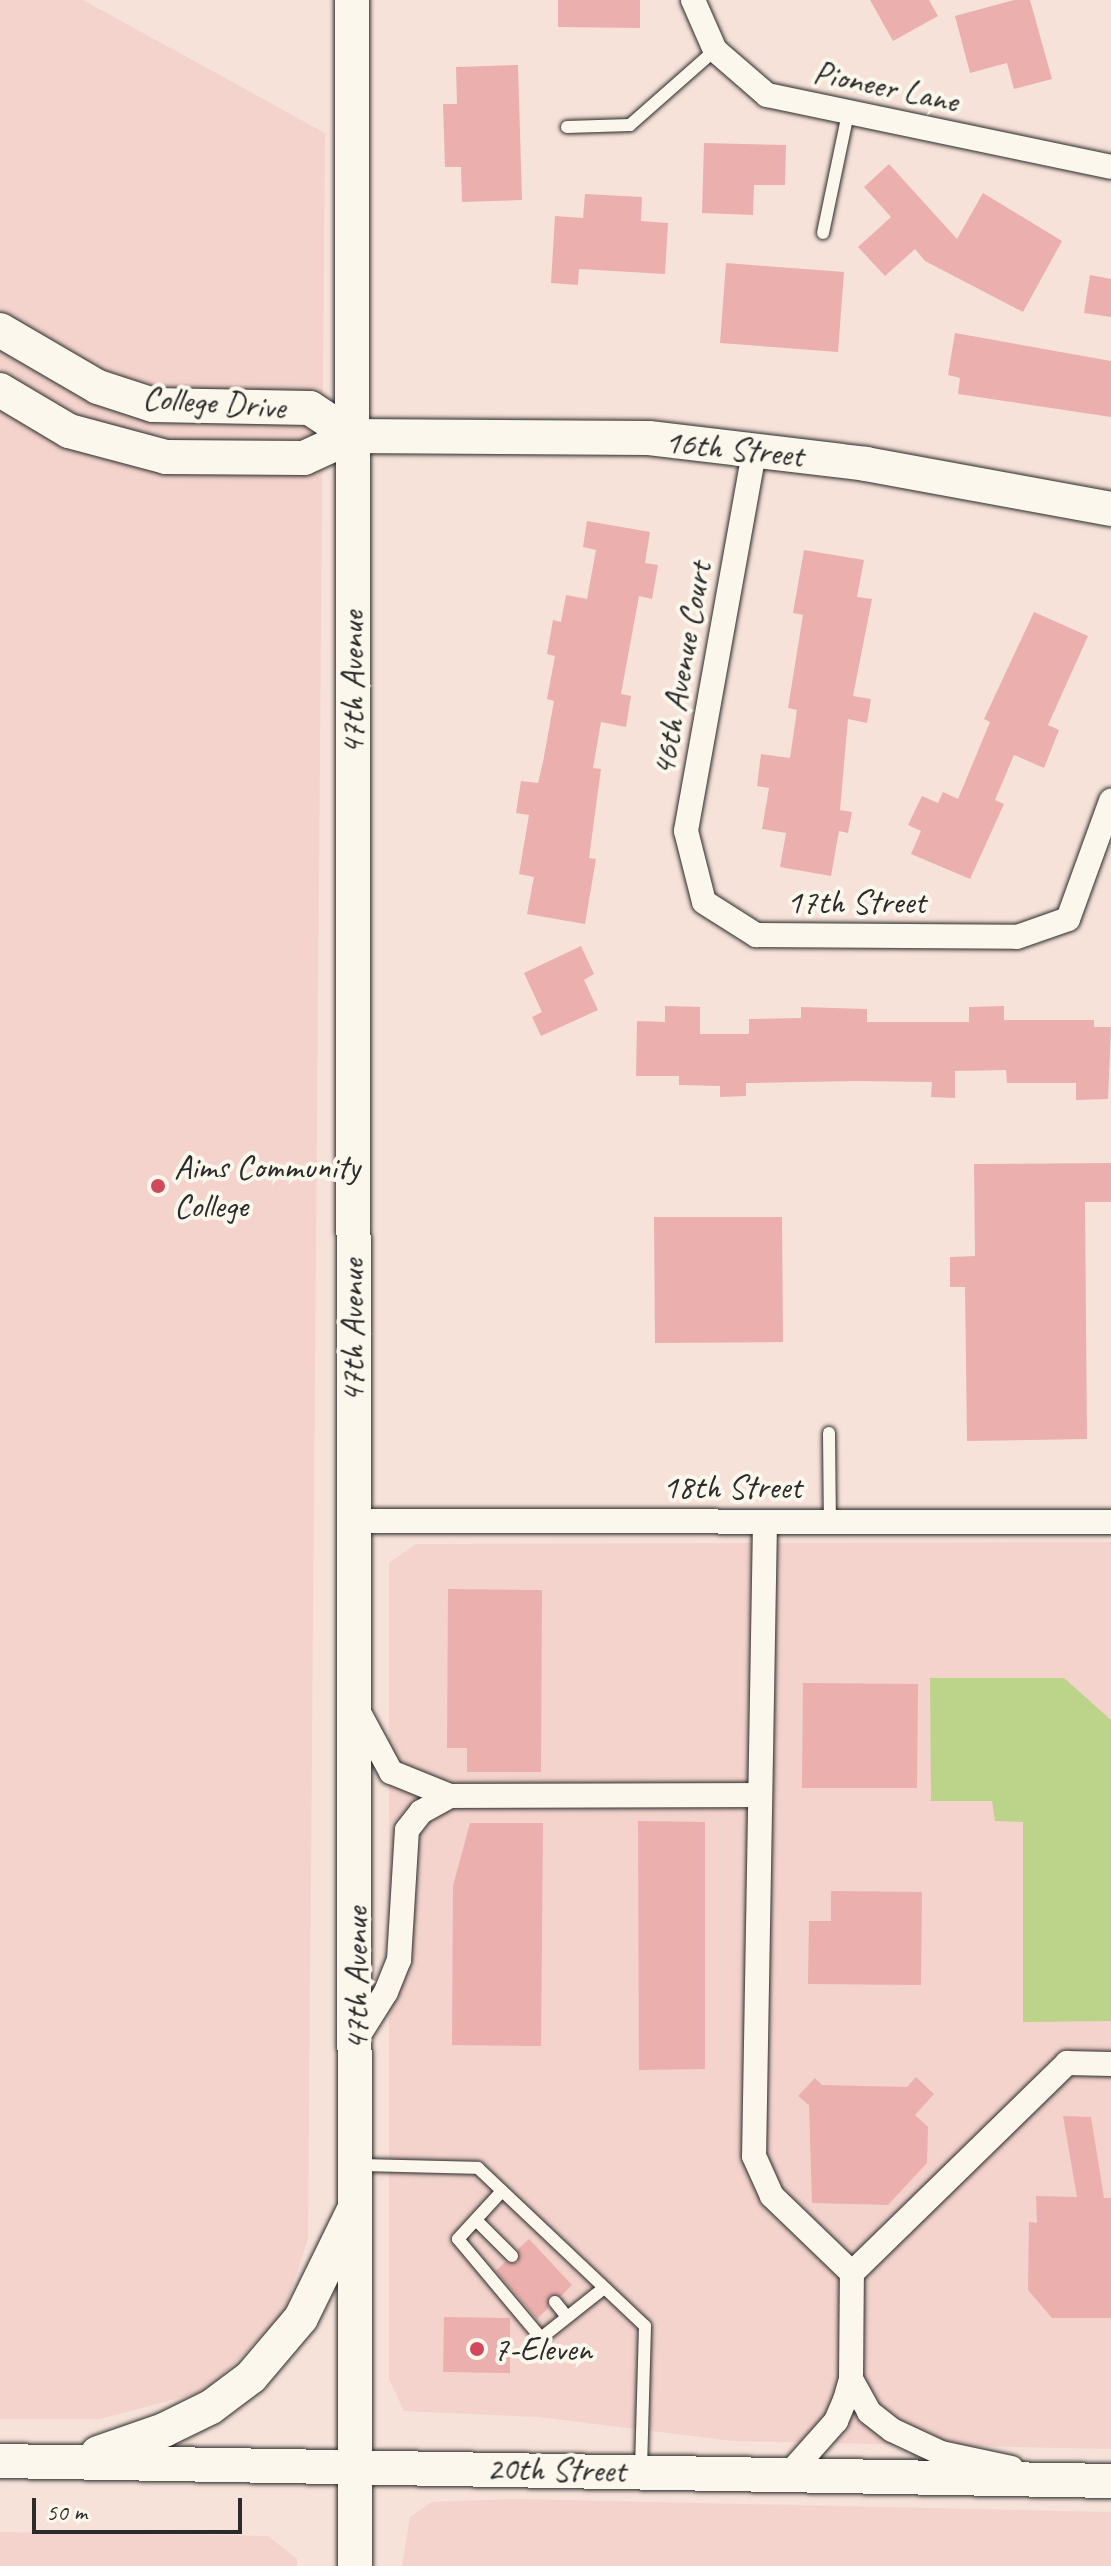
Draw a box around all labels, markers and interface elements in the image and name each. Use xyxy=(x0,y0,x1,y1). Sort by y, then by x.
street label: Pioneer Lane xyxy=(809,51,963,121)
street label: College Drive xyxy=(141,377,287,427)
street label: 16th Street xyxy=(662,420,806,476)
street label: 46th Avenue Court xyxy=(642,559,720,779)
street label: 47th Avenue xyxy=(332,611,372,755)
street label: 17th Street xyxy=(786,882,926,922)
place label: Aims Community College xyxy=(174,1146,361,1226)
marker: Aims Community College xyxy=(149,1177,167,1195)
street label: 47th Avenue xyxy=(332,1259,372,1403)
street label: 18th Street xyxy=(662,1467,802,1507)
street label: 47th Avenue xyxy=(336,1907,376,2051)
place label: 7-Eleven xyxy=(493,2329,592,2369)
marker: 7-Eleven xyxy=(468,2340,486,2358)
street label: 20th Street xyxy=(486,2447,626,2491)
scale bar xyxy=(36,2482,246,2532)
text: 50 m xyxy=(46,2497,87,2527)

